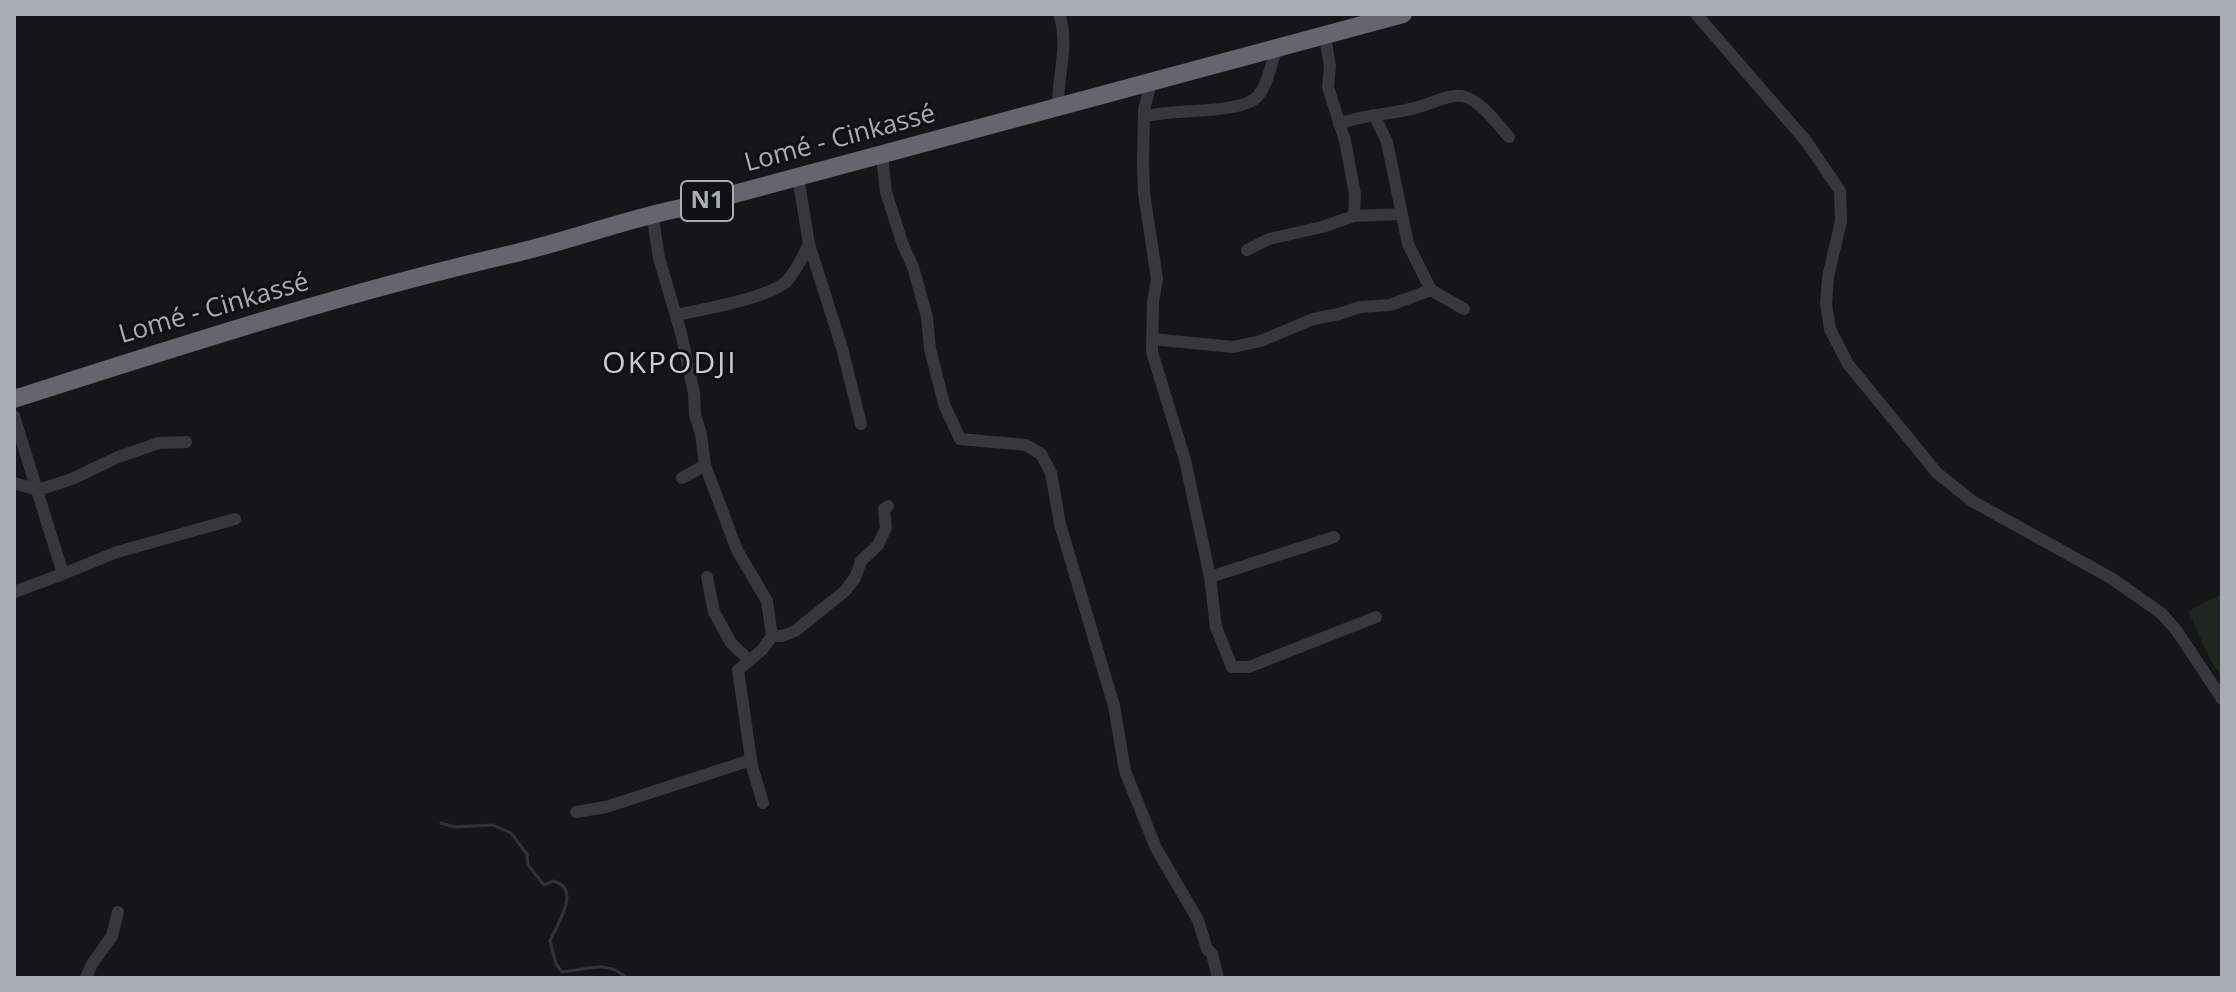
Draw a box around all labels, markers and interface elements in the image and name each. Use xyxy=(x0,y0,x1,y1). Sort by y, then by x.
street label: Lomé - Cinkassé xyxy=(741,99,939,179)
road number: N1 xyxy=(681,181,733,221)
street label: Lomé - Cinkassé xyxy=(115,267,313,351)
district label: OKPODJI xyxy=(602,346,738,382)

